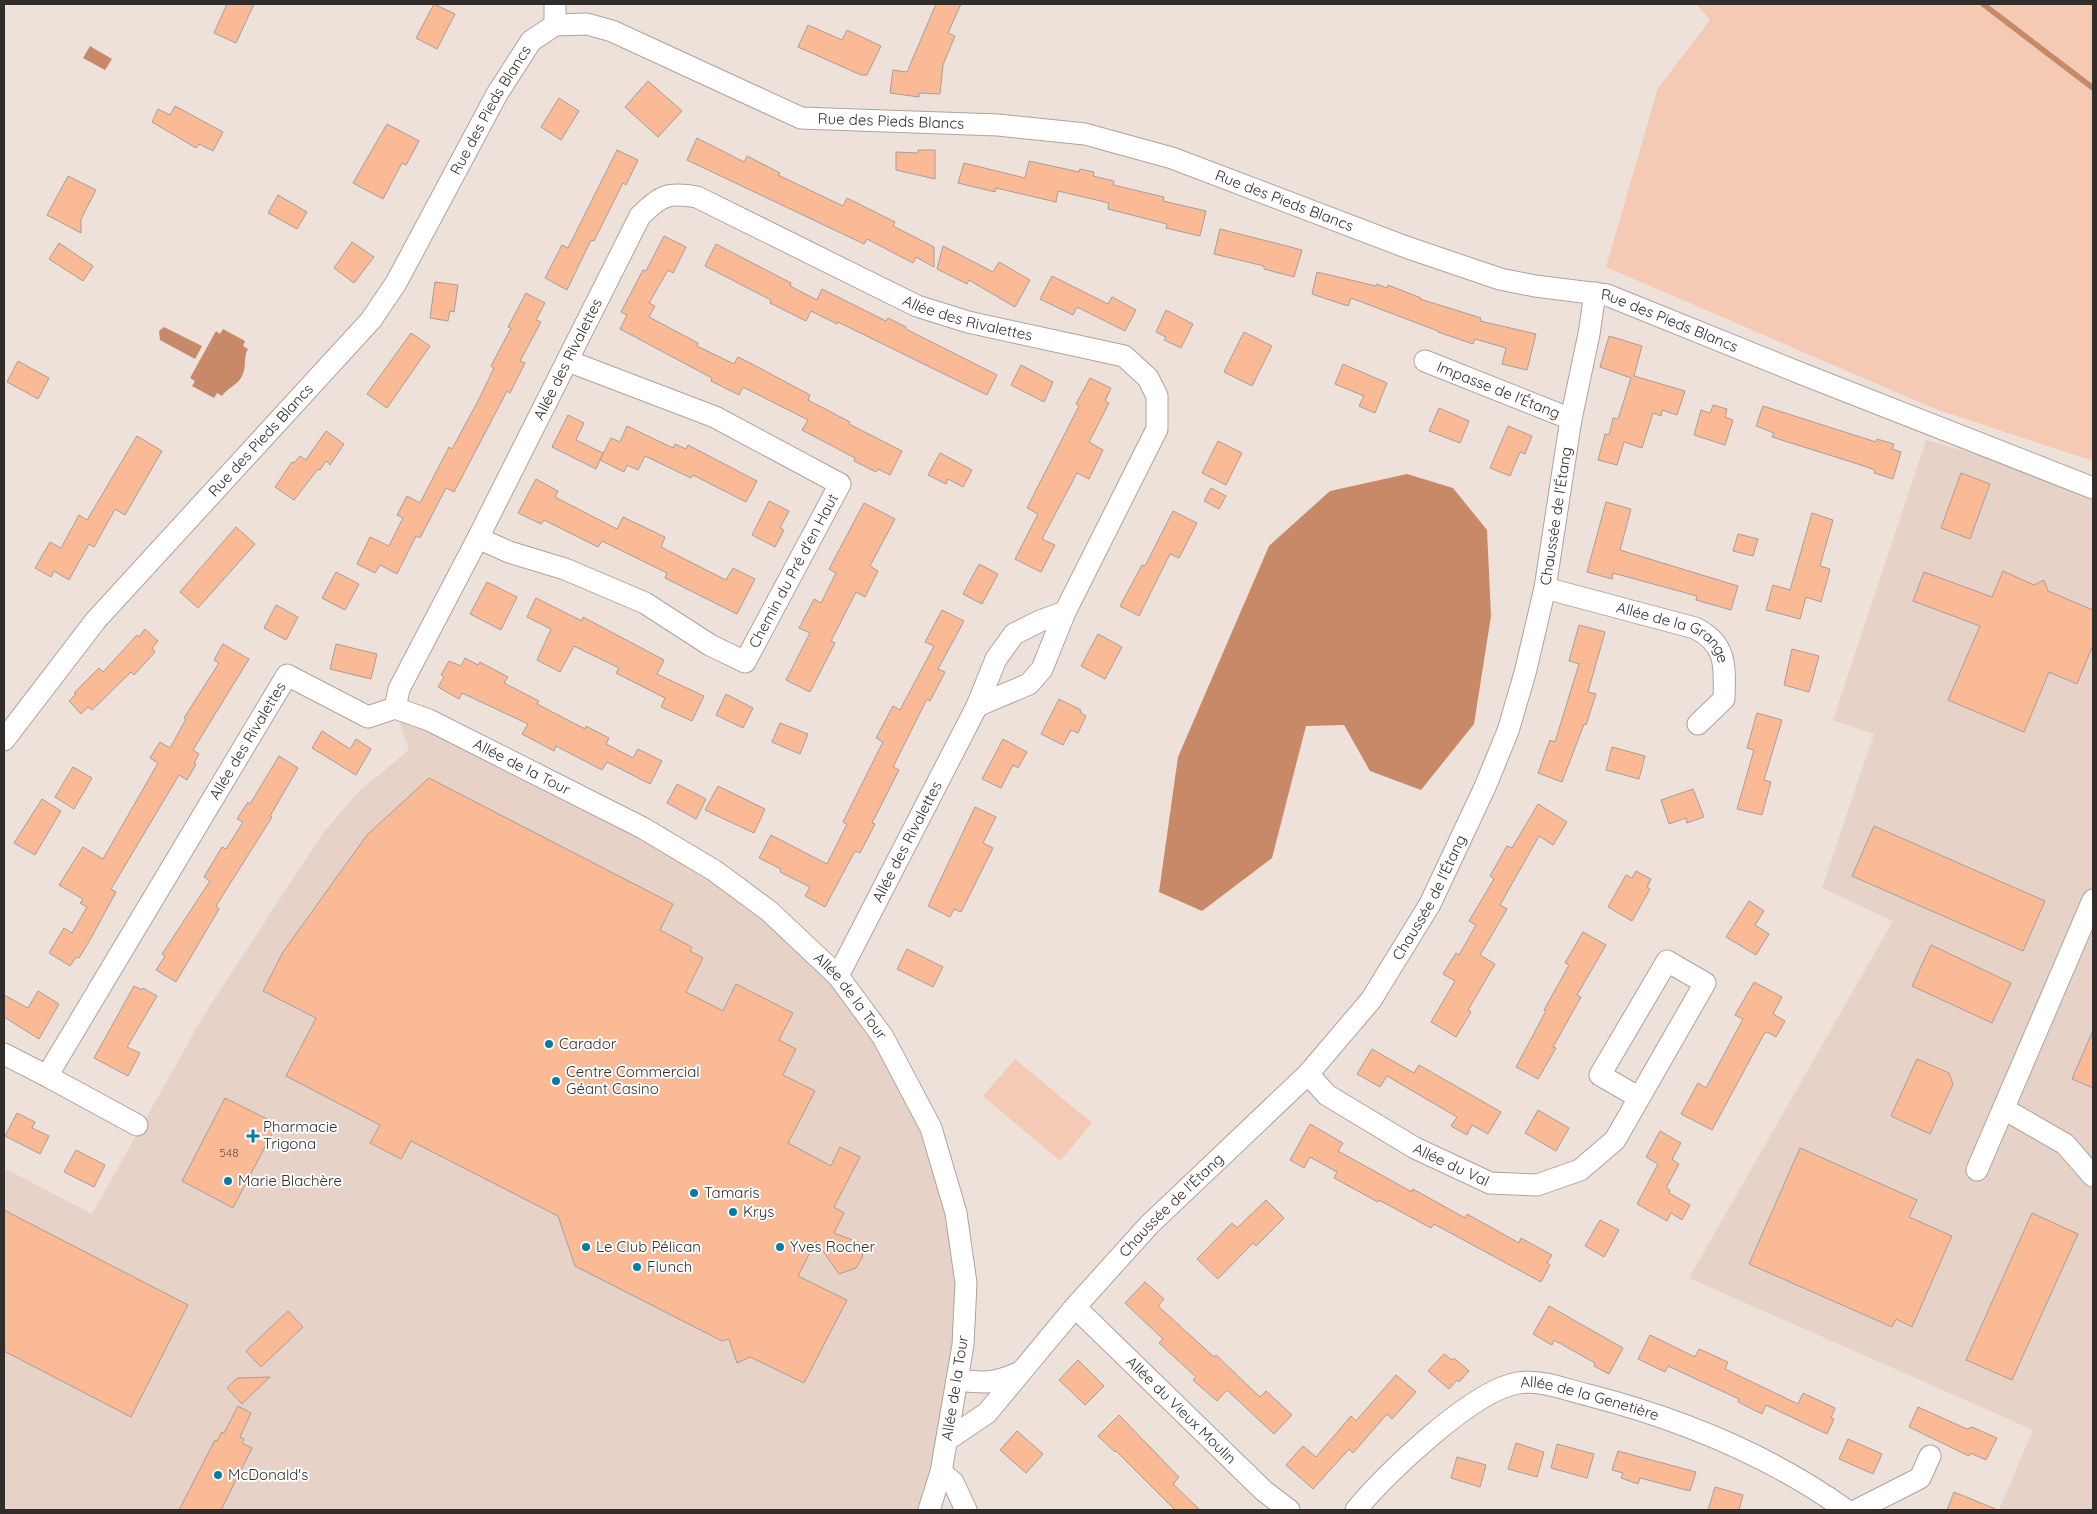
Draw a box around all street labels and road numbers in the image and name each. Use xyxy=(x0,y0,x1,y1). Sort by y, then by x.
street label: Rue des Pieds Blancs xyxy=(446,41,535,178)
street label: Rue des Pieds Blancs xyxy=(817,109,965,133)
street label: Rue des Pieds Blancs xyxy=(1213,165,1356,235)
street label: Rue des Pieds Blancs xyxy=(1600,284,1741,356)
street label: Allée des Rivalettes xyxy=(900,290,1034,345)
street label: Allée des Rivalettes xyxy=(529,295,606,423)
street label: Impasse de l'Étang xyxy=(1434,357,1563,423)
street label: Rue des Pieds Blancs xyxy=(204,380,317,500)
street label: Chaussée de l'Étang xyxy=(1536,445,1576,587)
street label: Chemin du Pré d'en Haut xyxy=(744,490,842,651)
street label: Allée de la Grange xyxy=(1615,597,1733,665)
street label: Allée des Rivalettes xyxy=(205,678,290,803)
street label: Allée de la Tour xyxy=(470,734,574,799)
street label: Allée des Rivalettes xyxy=(868,778,946,905)
street label: Chaussée de l'Étang xyxy=(1388,832,1470,964)
street label: Allée de la Tour xyxy=(810,948,892,1043)
street label: Allée du Val xyxy=(1410,1139,1493,1190)
street label: Chaussée de l'Étang xyxy=(1115,1149,1227,1261)
street label: Allée de la Tour xyxy=(937,1334,972,1442)
street label: Allée du Vieux Moulin xyxy=(1122,1352,1241,1468)
street label: Allée de la Genetière xyxy=(1520,1372,1662,1424)

